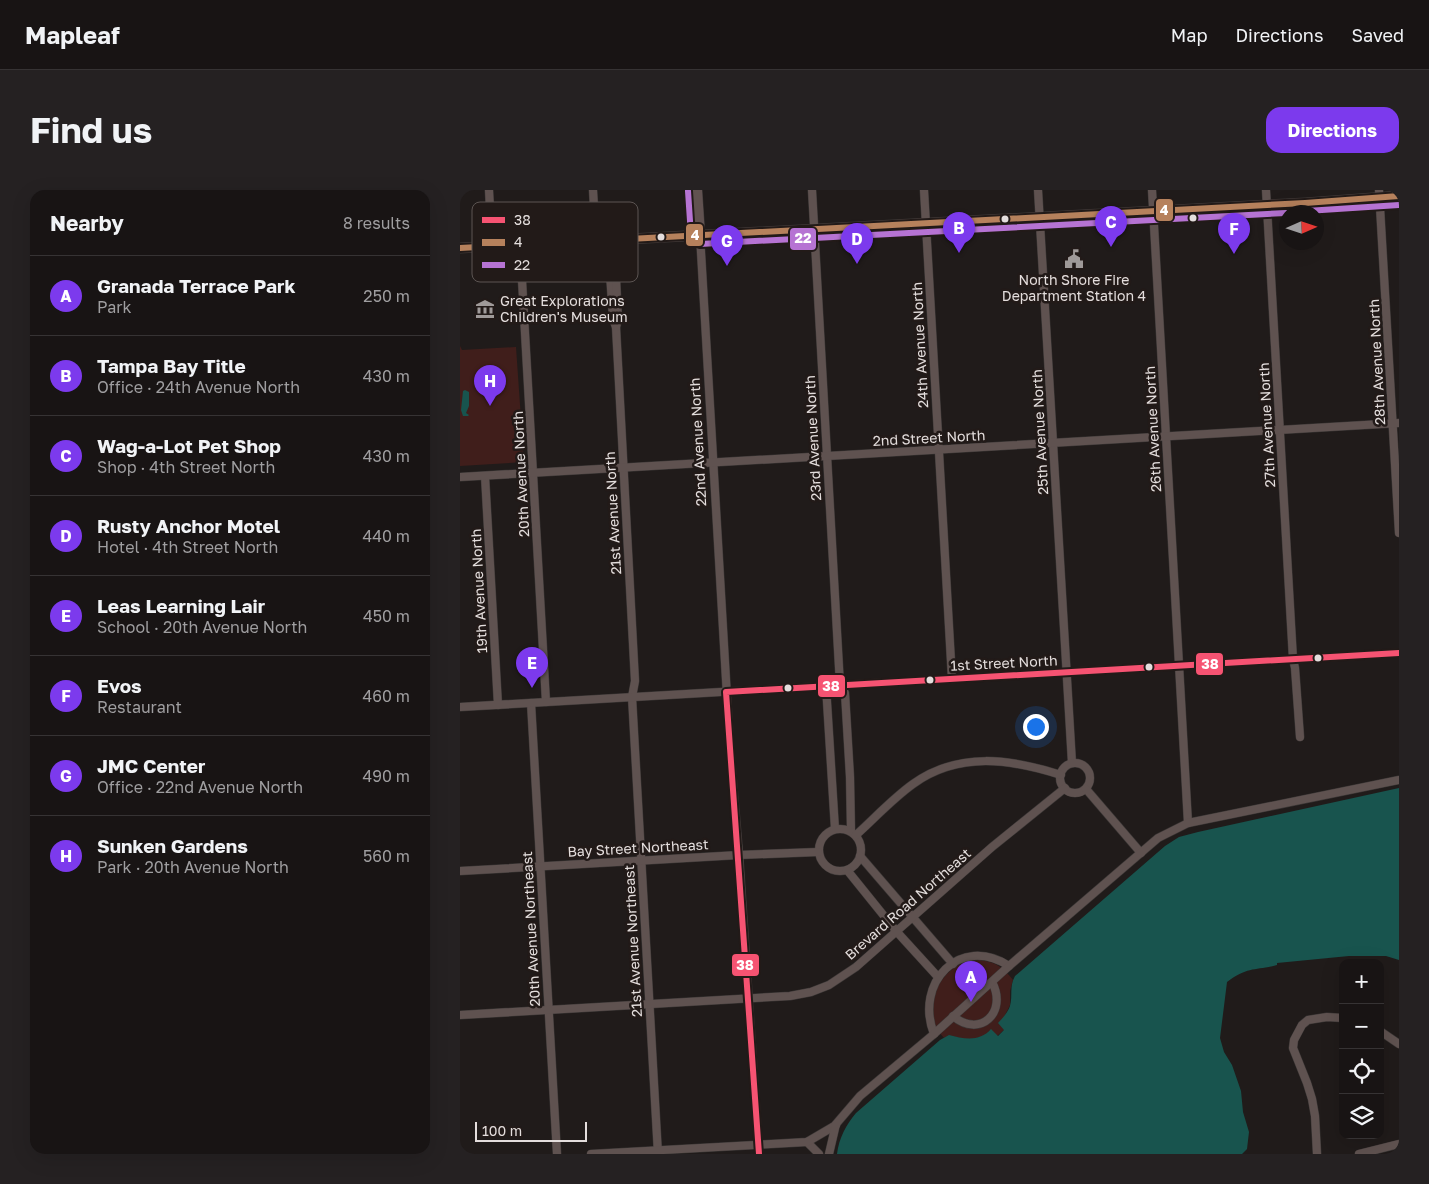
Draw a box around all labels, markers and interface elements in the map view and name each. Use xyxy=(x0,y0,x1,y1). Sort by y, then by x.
text: Mapleaf xyxy=(25,20,120,49)
text: Map xyxy=(1171,24,1207,46)
text: Directions xyxy=(1235,24,1323,46)
text: Saved xyxy=(1351,24,1404,46)
button: Directions xyxy=(1266,107,1399,153)
text: Find us xyxy=(30,109,152,151)
line badge: 4 xyxy=(1155,198,1174,222)
text: 4 xyxy=(1160,201,1169,218)
legend xyxy=(472,202,638,282)
north arrow xyxy=(1279,205,1324,250)
pin: C xyxy=(1095,206,1127,247)
text: Nearby xyxy=(50,210,124,236)
text: 38 xyxy=(514,211,531,228)
pin: B xyxy=(943,212,975,253)
text: 8 results xyxy=(343,213,410,233)
unlabelled marker xyxy=(1188,213,1198,223)
pin: F xyxy=(1218,213,1250,254)
unlabelled marker xyxy=(1000,214,1010,224)
line badge: 4 xyxy=(685,223,704,247)
pin: D xyxy=(841,223,873,264)
pin: G xyxy=(711,225,743,266)
text: 4 xyxy=(691,226,700,243)
line badge: 22 xyxy=(789,227,817,251)
text: 22 xyxy=(794,229,812,246)
unlabelled marker xyxy=(656,232,666,242)
text: 4 xyxy=(514,233,523,250)
public building icon: North Shore Fire Department Station 4 xyxy=(1063,248,1085,270)
text: 22 xyxy=(514,256,530,273)
place label: North Shore Fire Department Station 4 xyxy=(1002,271,1146,304)
text: Granada Terrace Park xyxy=(97,274,295,297)
street label: 24th Avenue North xyxy=(908,282,931,409)
text: A xyxy=(60,286,72,306)
text: 250 m xyxy=(363,286,410,306)
place label: Great Explorations Children's Museum xyxy=(500,292,628,325)
text: Park xyxy=(97,297,132,317)
museum icon: Great Explorations Children's Museum xyxy=(474,298,496,320)
street label: 28th Avenue North xyxy=(1365,299,1388,426)
text: Tampa Bay Title xyxy=(97,354,246,377)
street label: 27th Avenue North xyxy=(1255,362,1278,488)
pin: H xyxy=(474,365,506,406)
text: B xyxy=(60,366,72,386)
text: 430 m xyxy=(363,366,410,386)
street label: 26th Avenue North xyxy=(1141,366,1164,492)
street label: 25th Avenue North xyxy=(1028,369,1051,495)
street label: 23rd Avenue North xyxy=(801,375,824,501)
text: Office · 24th Avenue North xyxy=(97,377,300,397)
street label: 22nd Avenue North xyxy=(686,377,709,507)
street label: 20th Avenue North xyxy=(509,410,532,538)
street label: 2nd Street North xyxy=(872,426,986,449)
text: Wag-a-Lot Pet Shop xyxy=(97,434,281,457)
text: C xyxy=(60,446,72,466)
text: 430 m xyxy=(363,446,410,466)
street label: 21st Avenue North xyxy=(601,451,624,575)
text: Shop · 4th Street North xyxy=(97,457,275,477)
text: Rusty Anchor Motel xyxy=(97,514,280,537)
text: D xyxy=(60,526,72,546)
text: 440 m xyxy=(362,526,410,546)
street label: 19th Avenue North xyxy=(467,528,490,654)
text: Hotel · 4th Street North xyxy=(97,537,278,557)
text: Leas Learning Lair xyxy=(97,594,265,617)
text: E xyxy=(61,606,71,626)
text: 450 m xyxy=(363,606,410,626)
text: School · 20th Avenue North xyxy=(97,617,307,637)
pin: E xyxy=(516,647,548,688)
street label: 1st Street North xyxy=(950,651,1058,674)
line badge: 38 xyxy=(1195,652,1224,676)
unlabelled marker xyxy=(1313,653,1323,663)
text: 38 xyxy=(1201,655,1219,672)
unlabelled marker xyxy=(1144,662,1154,672)
text: Evos xyxy=(97,674,142,697)
line badge: 38 xyxy=(817,674,846,698)
unlabelled marker xyxy=(925,675,935,685)
text: 38 xyxy=(822,677,840,694)
unlabelled marker xyxy=(783,683,793,693)
text: F xyxy=(61,686,71,706)
text: 460 m xyxy=(362,686,410,706)
text: Restaurant xyxy=(97,697,182,717)
your location xyxy=(1023,714,1049,740)
text: JMC Center xyxy=(97,754,205,777)
text: G xyxy=(60,766,72,786)
text: 490 m xyxy=(362,766,410,786)
text: Office · 22nd Avenue North xyxy=(97,777,303,797)
text: Sunken Gardens xyxy=(97,834,248,857)
street label: Bay Street Northeast xyxy=(567,835,709,860)
street label: Brevard Road Northeast xyxy=(841,844,974,963)
text: H xyxy=(60,846,72,866)
text: 560 m xyxy=(363,846,410,866)
street label: 20th Avenue Northeast xyxy=(518,851,543,1007)
text: Park · 20th Avenue North xyxy=(97,857,289,877)
street label: 21st Avenue Northeast xyxy=(620,864,645,1018)
line badge: 38 xyxy=(731,953,760,977)
text: 38 xyxy=(736,956,754,973)
map controls xyxy=(1339,959,1384,1139)
button: + xyxy=(1339,959,1384,1004)
pin: A xyxy=(955,961,987,1002)
button: − xyxy=(1339,1004,1384,1049)
button: locate xyxy=(1339,1049,1384,1094)
button: layers xyxy=(1339,1094,1384,1139)
scale bar xyxy=(475,1119,588,1142)
text: 100 m xyxy=(482,1122,522,1139)

